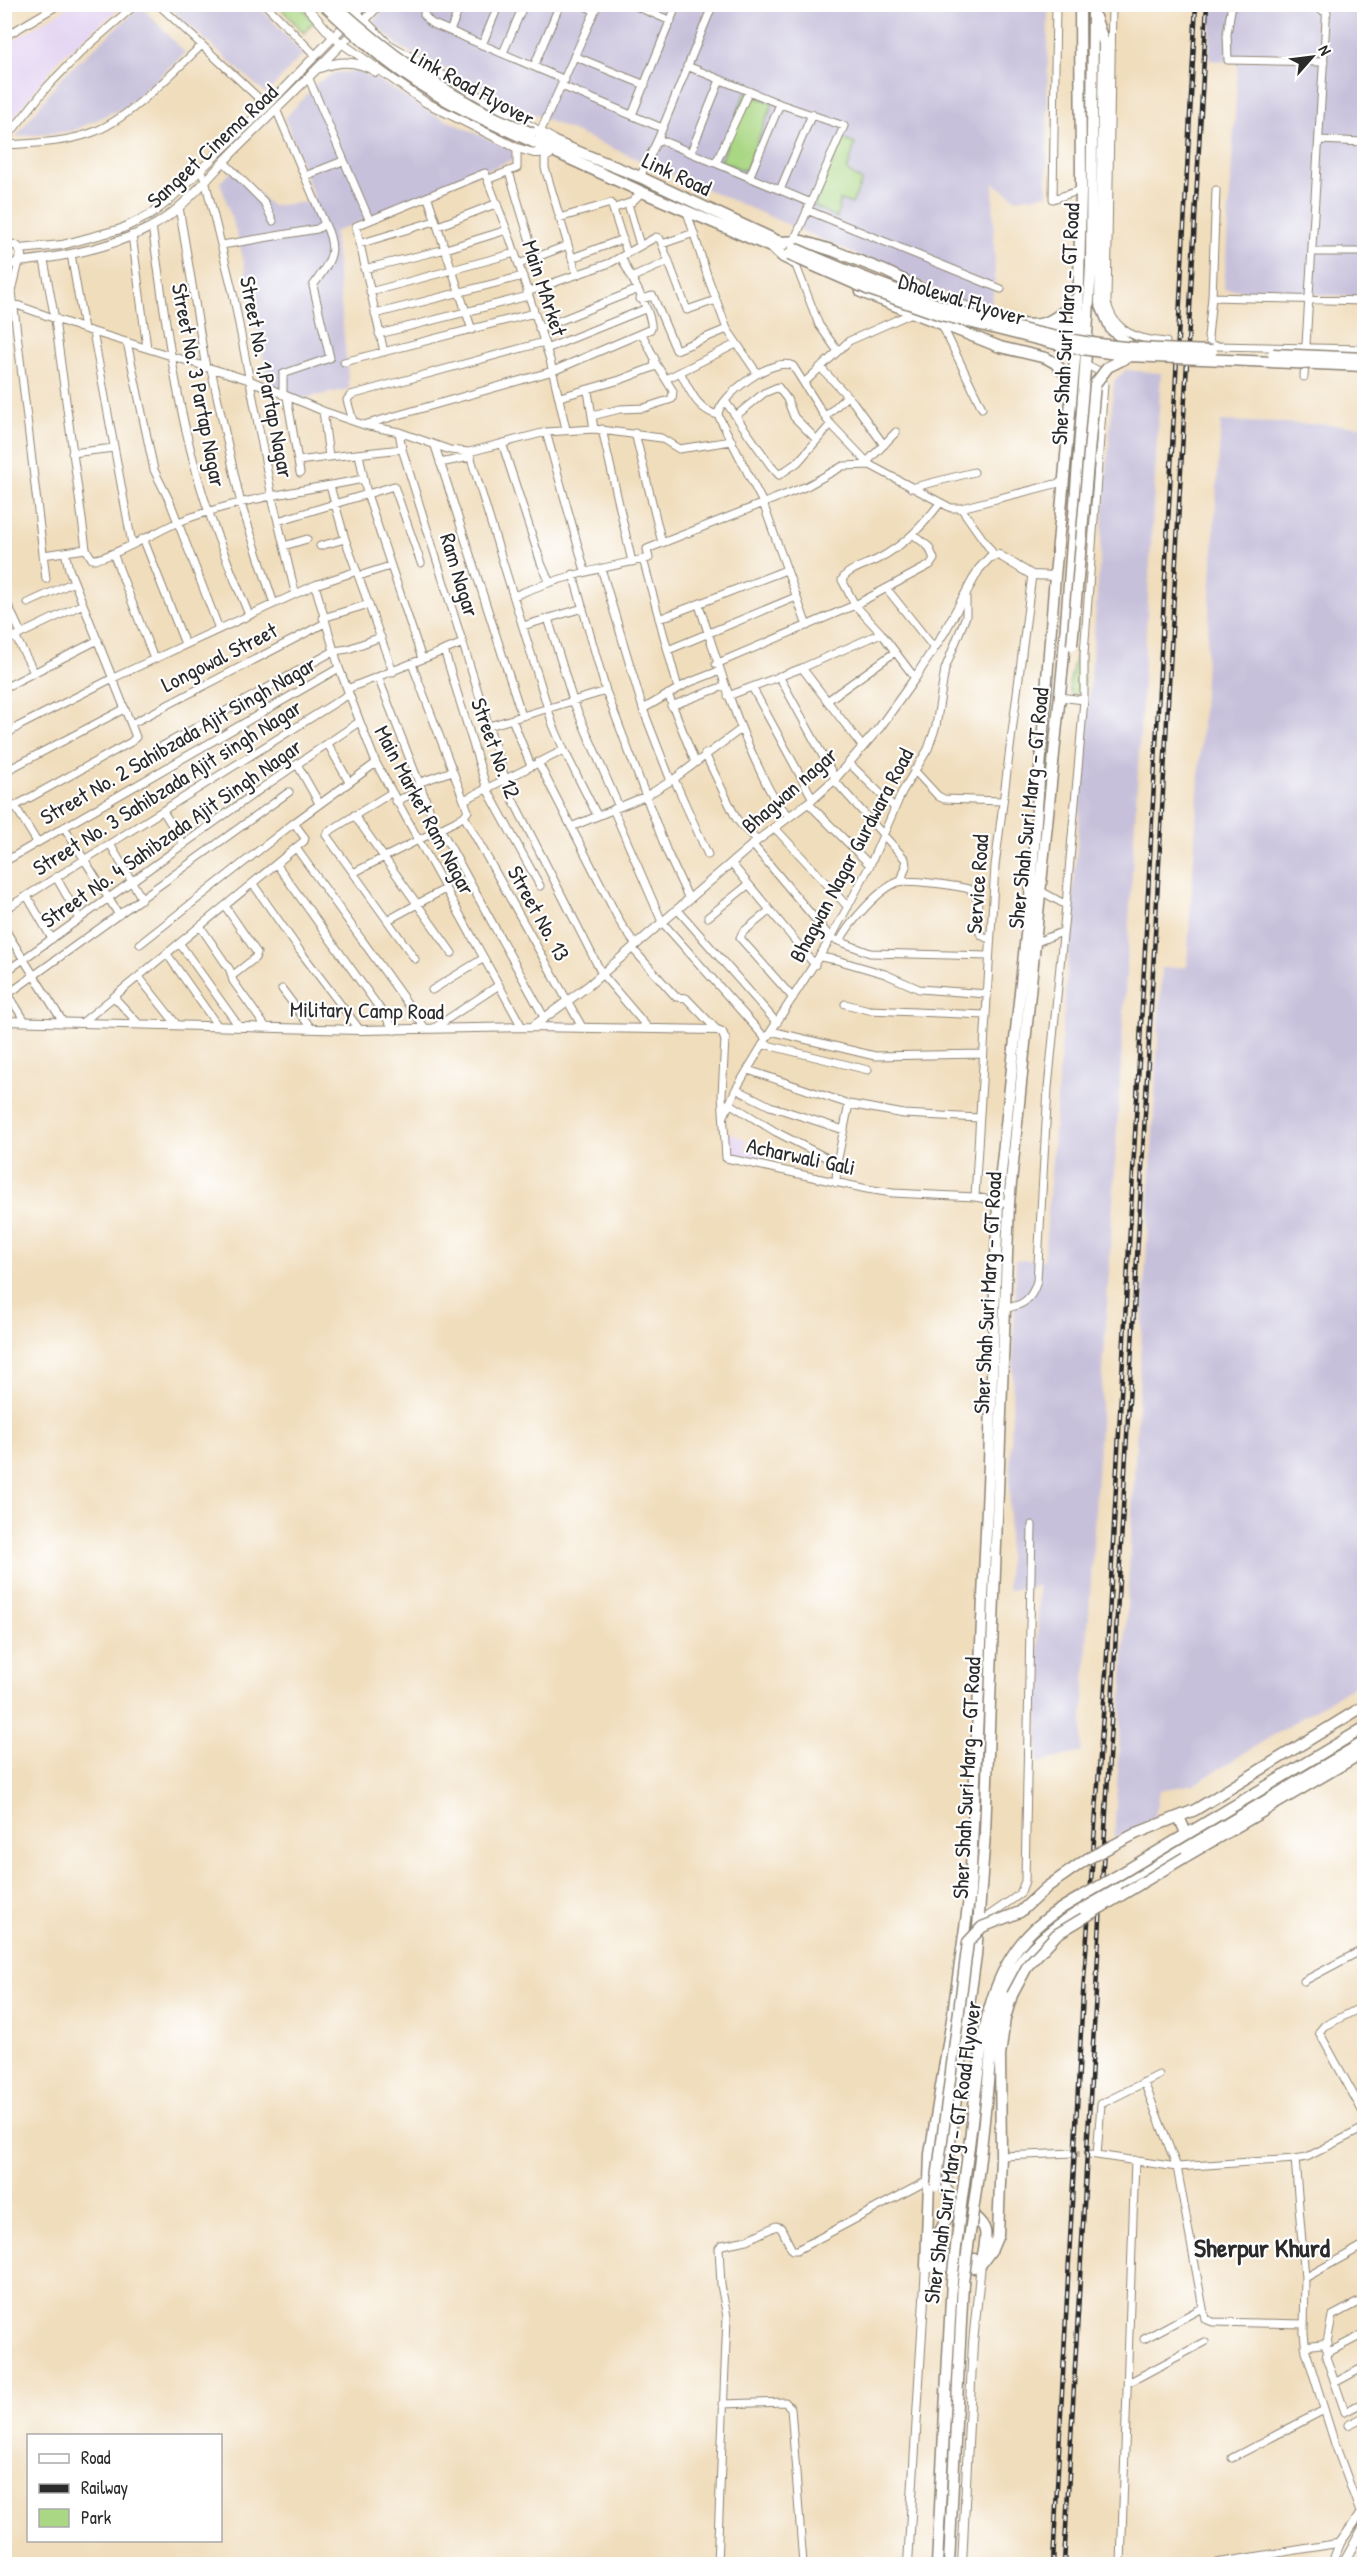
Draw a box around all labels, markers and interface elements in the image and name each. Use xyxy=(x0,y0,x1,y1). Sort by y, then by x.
north arrow xyxy=(1282,27,1342,87)
street label: Link Road Flyover xyxy=(406,41,540,134)
text: N xyxy=(1314,41,1337,59)
street label: Sangeet Cinema Road xyxy=(140,77,284,215)
street label: Link Road xyxy=(637,145,717,203)
street label: Sher Shah Suri Marg - GT Road xyxy=(1044,202,1086,446)
street label: Main MArket xyxy=(515,236,575,340)
street label: Dholewal Flyover xyxy=(895,265,1030,333)
street label: Street No. 1,Partap Nagar xyxy=(233,274,301,481)
street label: Street No. 3 Partap Nagar xyxy=(165,280,234,490)
street label: Ram Nagar xyxy=(433,530,487,621)
street label: Longowal Street xyxy=(156,615,283,699)
street label: Street No. 2 Sahibzada Ajit Singh Nagar xyxy=(35,648,322,831)
street label: Sher Shah Suri Marg - GT Road xyxy=(1000,686,1056,930)
street label: Street No. 3 Sahibzada Ajit singh Nagar xyxy=(27,691,308,882)
street label: Street No. 12 xyxy=(464,694,528,803)
street label: Main Market Ram Nagar xyxy=(368,720,483,901)
street label: Street No. 4 Sahibzada Ajit Singh Nagar xyxy=(35,731,308,935)
street label: Bhagwan nagar xyxy=(735,740,844,840)
street label: Bhagwan Nagar Gurdwara Road xyxy=(782,742,920,967)
street label: Service Road xyxy=(959,833,995,935)
street label: Street No. 13 xyxy=(501,860,578,966)
street label: Military Camp Road xyxy=(290,994,445,1026)
street label: Acharwali Gali xyxy=(744,1130,858,1182)
street label: Sher Shah Suri Marg - GT Road xyxy=(966,1171,1008,1415)
street label: Sher Shah Suri Marg - GT Road xyxy=(945,1656,987,1900)
street label: Sher Shah Suri Marg - GT Road Flyover xyxy=(916,1998,988,2305)
district label: Sherpur Khurd xyxy=(1194,2230,1331,2266)
legend xyxy=(27,2434,222,2542)
text: Road xyxy=(81,2445,111,2470)
text: Railway xyxy=(81,2475,128,2500)
text: Park xyxy=(81,2505,112,2530)

